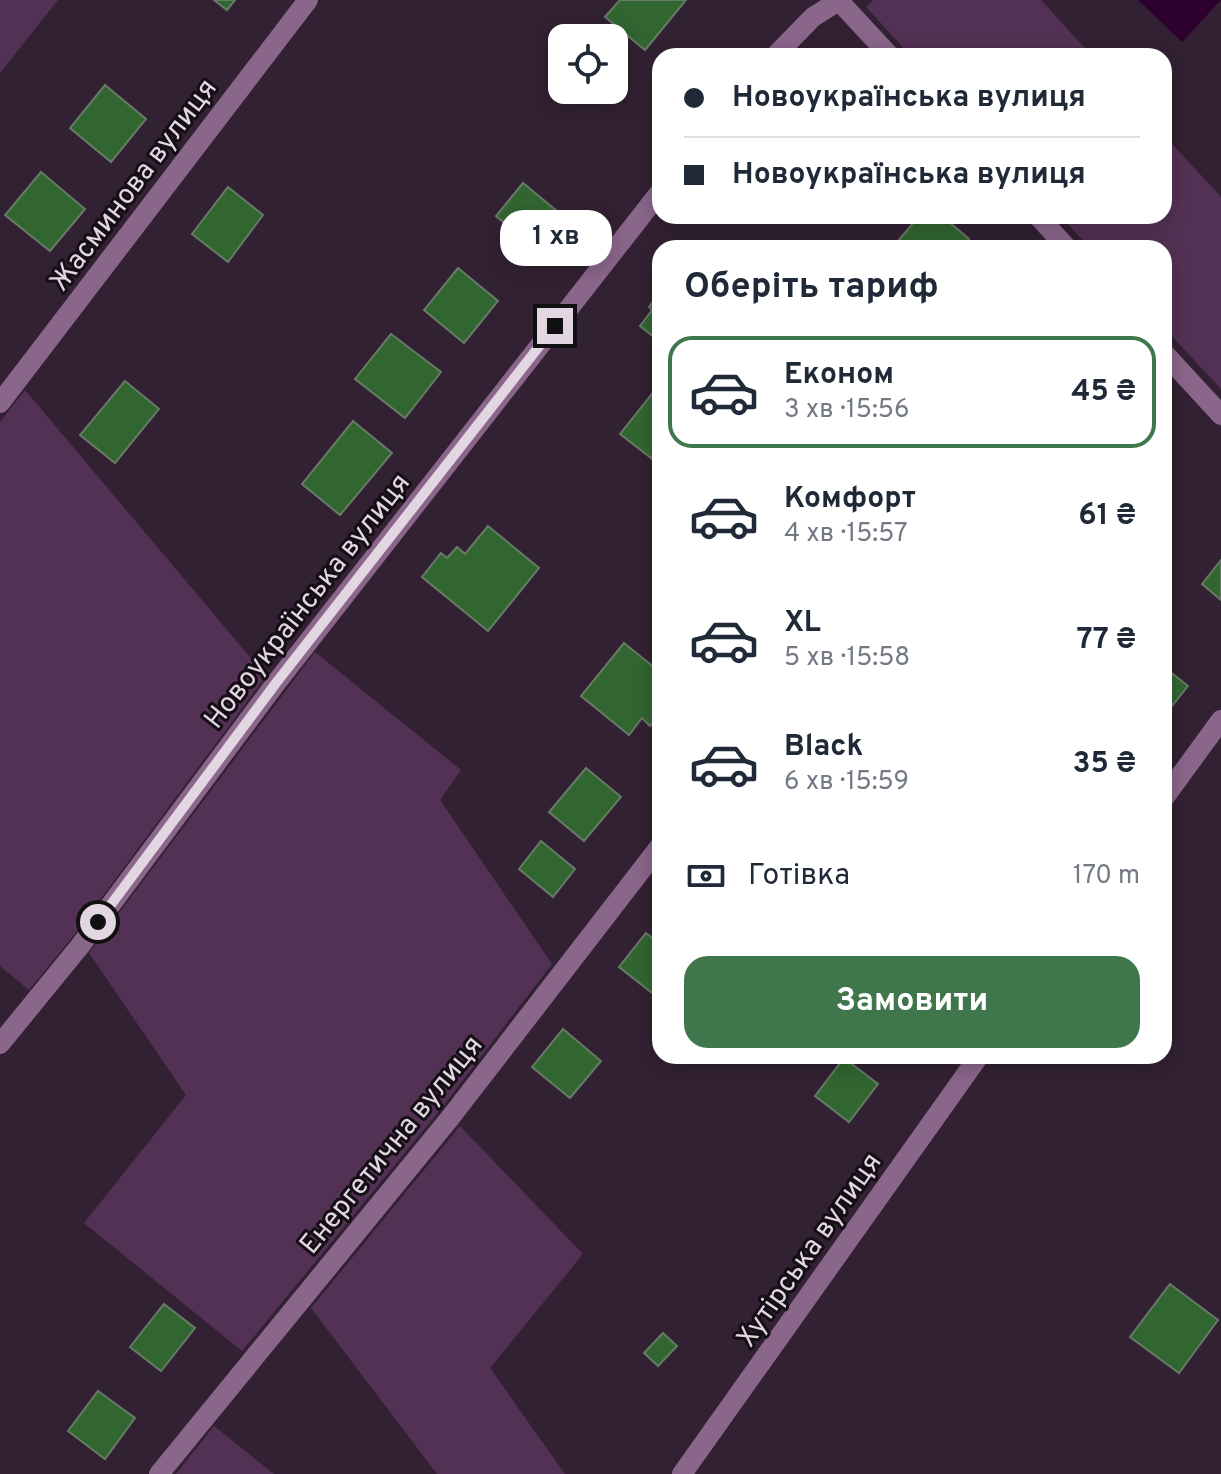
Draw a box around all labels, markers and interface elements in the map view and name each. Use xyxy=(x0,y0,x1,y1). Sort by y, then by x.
map controls xyxy=(548,24,628,104)
button: locate xyxy=(548,24,628,104)
street label: Жасминова вулиця xyxy=(43,72,226,299)
text: Новоукраїнська вулиця xyxy=(732,80,1086,117)
text: Новоукраїнська вулиця xyxy=(732,157,1086,194)
callout: 1 хв xyxy=(499,210,611,266)
text: 1 хв xyxy=(532,221,580,254)
text: Оберіть тариф xyxy=(684,265,939,311)
route end xyxy=(537,308,573,344)
icon: car xyxy=(688,356,760,428)
text: Економ xyxy=(784,357,894,394)
text: 45 ₴ xyxy=(1071,374,1136,411)
text: 3 хв · 15:56 xyxy=(784,394,909,427)
street label: Новоукраїнська вулиця xyxy=(197,467,419,737)
icon: car xyxy=(688,480,760,552)
text: Комфорт xyxy=(784,481,916,518)
text: 61 ₴ xyxy=(1078,498,1136,535)
text: 4 хв · 15:57 xyxy=(784,518,908,551)
icon: car xyxy=(688,604,760,676)
text: XL xyxy=(784,605,821,642)
text: 77 ₴ xyxy=(1077,622,1136,659)
text: 5 хв · 15:58 xyxy=(784,642,910,675)
icon: car xyxy=(688,728,760,800)
text: Black xyxy=(784,729,863,766)
text: 35 ₴ xyxy=(1072,746,1136,783)
text: 6 хв · 15:59 xyxy=(784,766,909,799)
icon: cash xyxy=(684,854,728,898)
text: Готівка xyxy=(748,858,850,895)
text: 170 m xyxy=(1073,860,1140,893)
route start xyxy=(80,904,116,940)
button: Замовити xyxy=(684,956,1140,1048)
street label: Енергетична вулиця xyxy=(293,1029,492,1263)
street label: Хутірська вулиця xyxy=(730,1146,891,1355)

